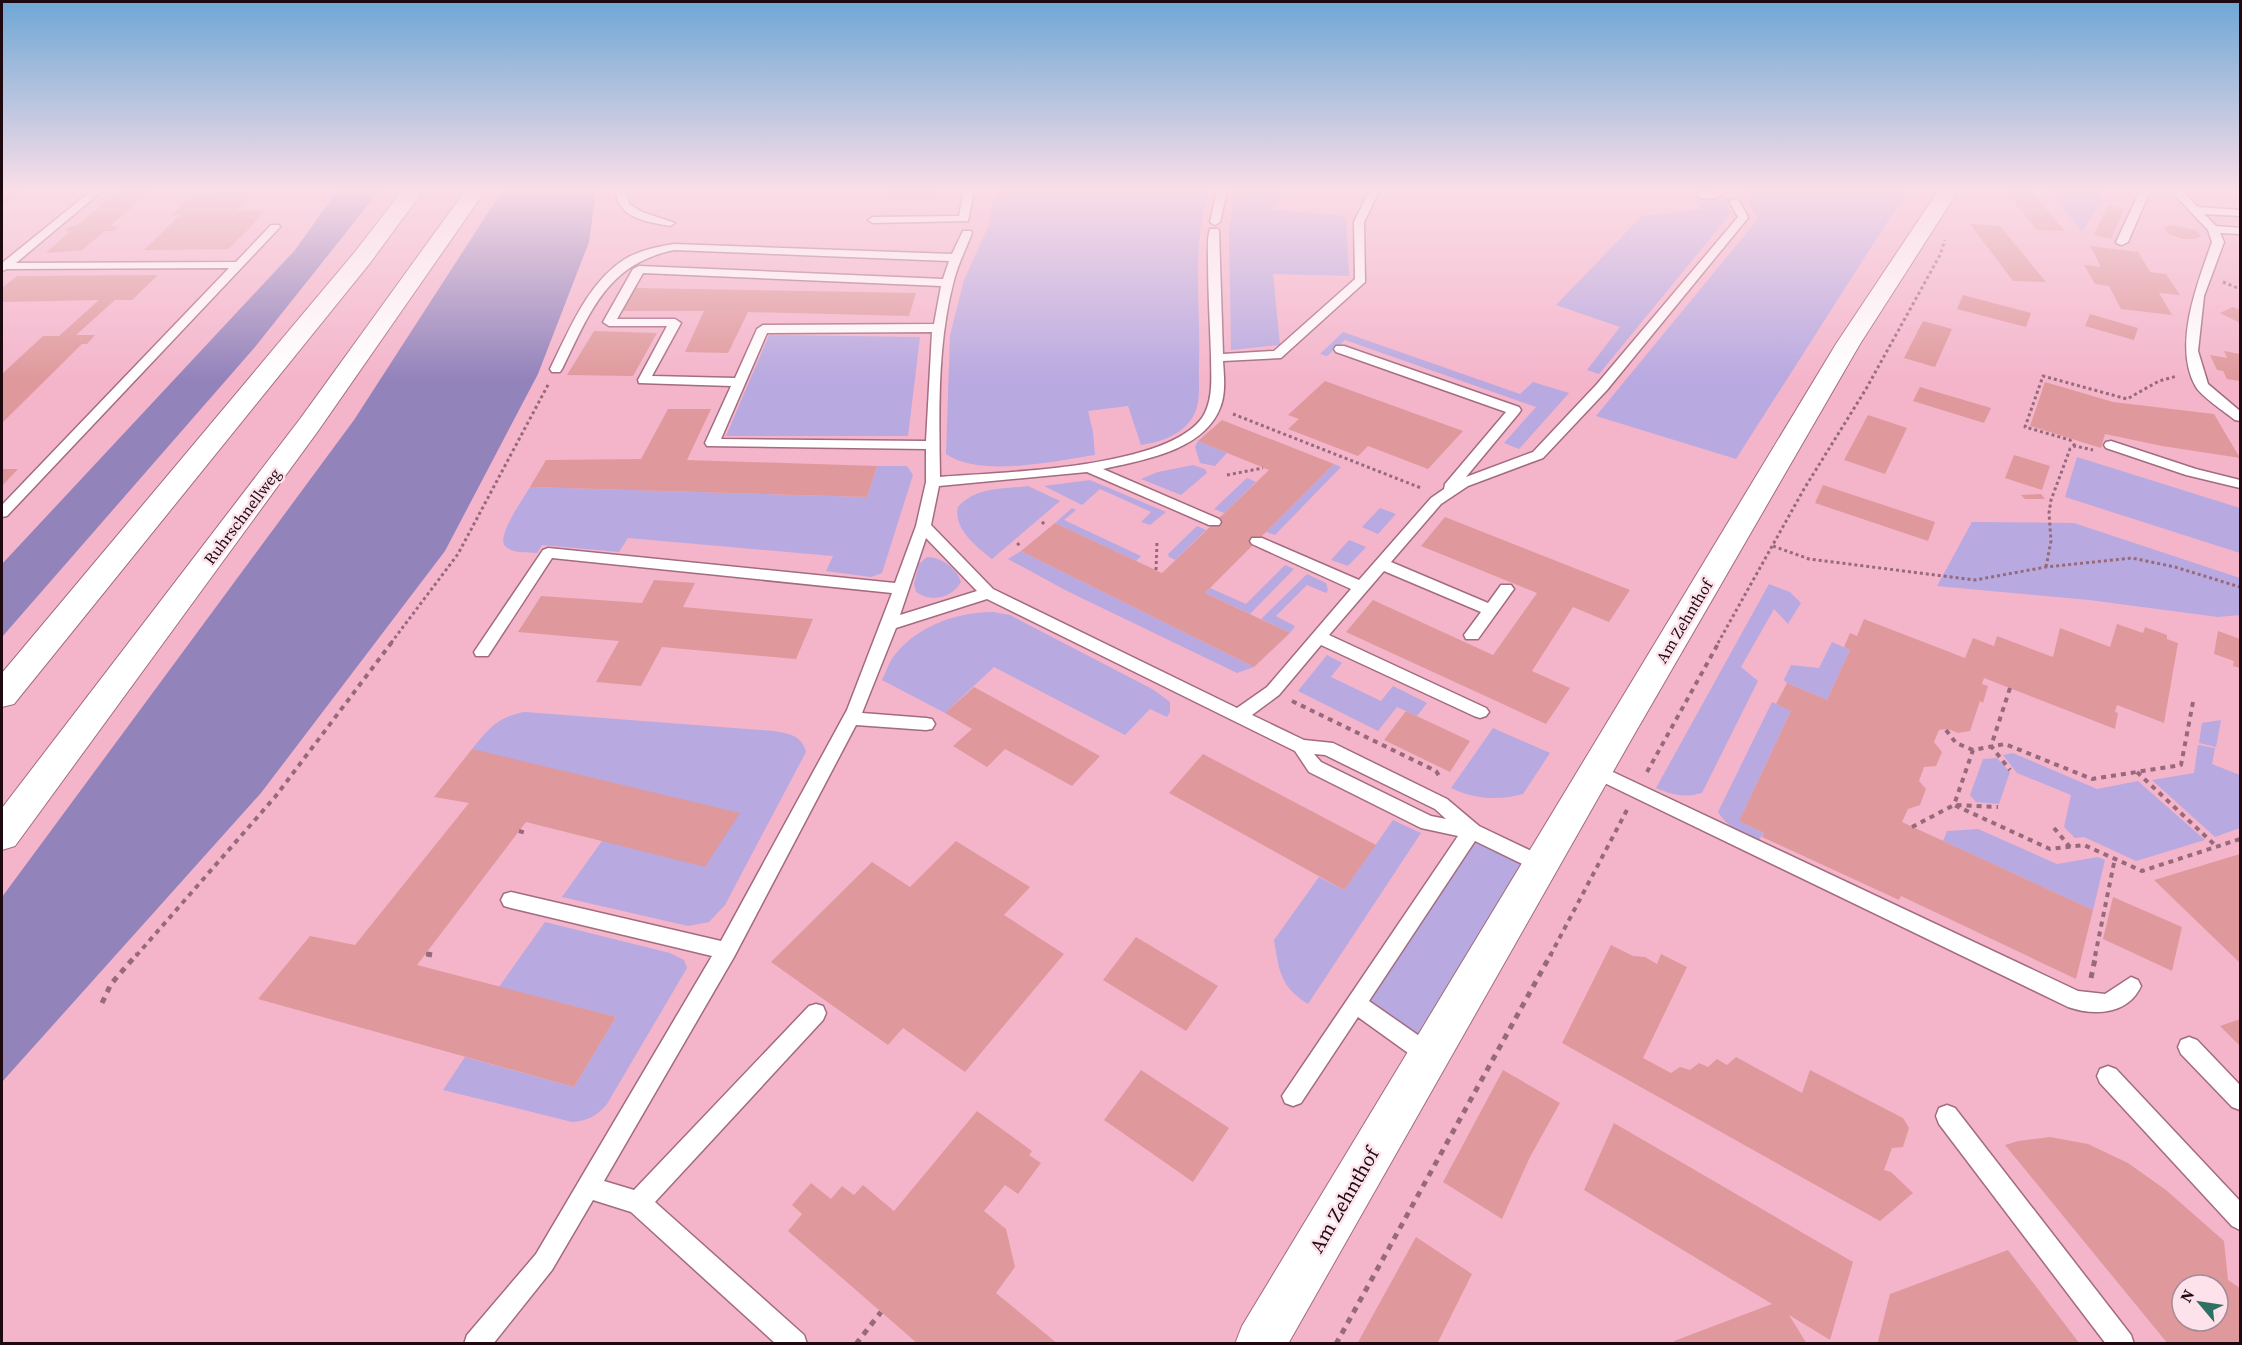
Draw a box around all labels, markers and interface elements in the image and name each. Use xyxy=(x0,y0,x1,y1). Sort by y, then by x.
street label: Ruhrschnellweg xyxy=(198,463,286,569)
street label: Am Zehnthof xyxy=(1650,574,1718,667)
street label: Am Zehnthof xyxy=(1302,1140,1386,1258)
north arrow xyxy=(2170,1273,2230,1333)
text: N xyxy=(2174,1285,2199,1306)

